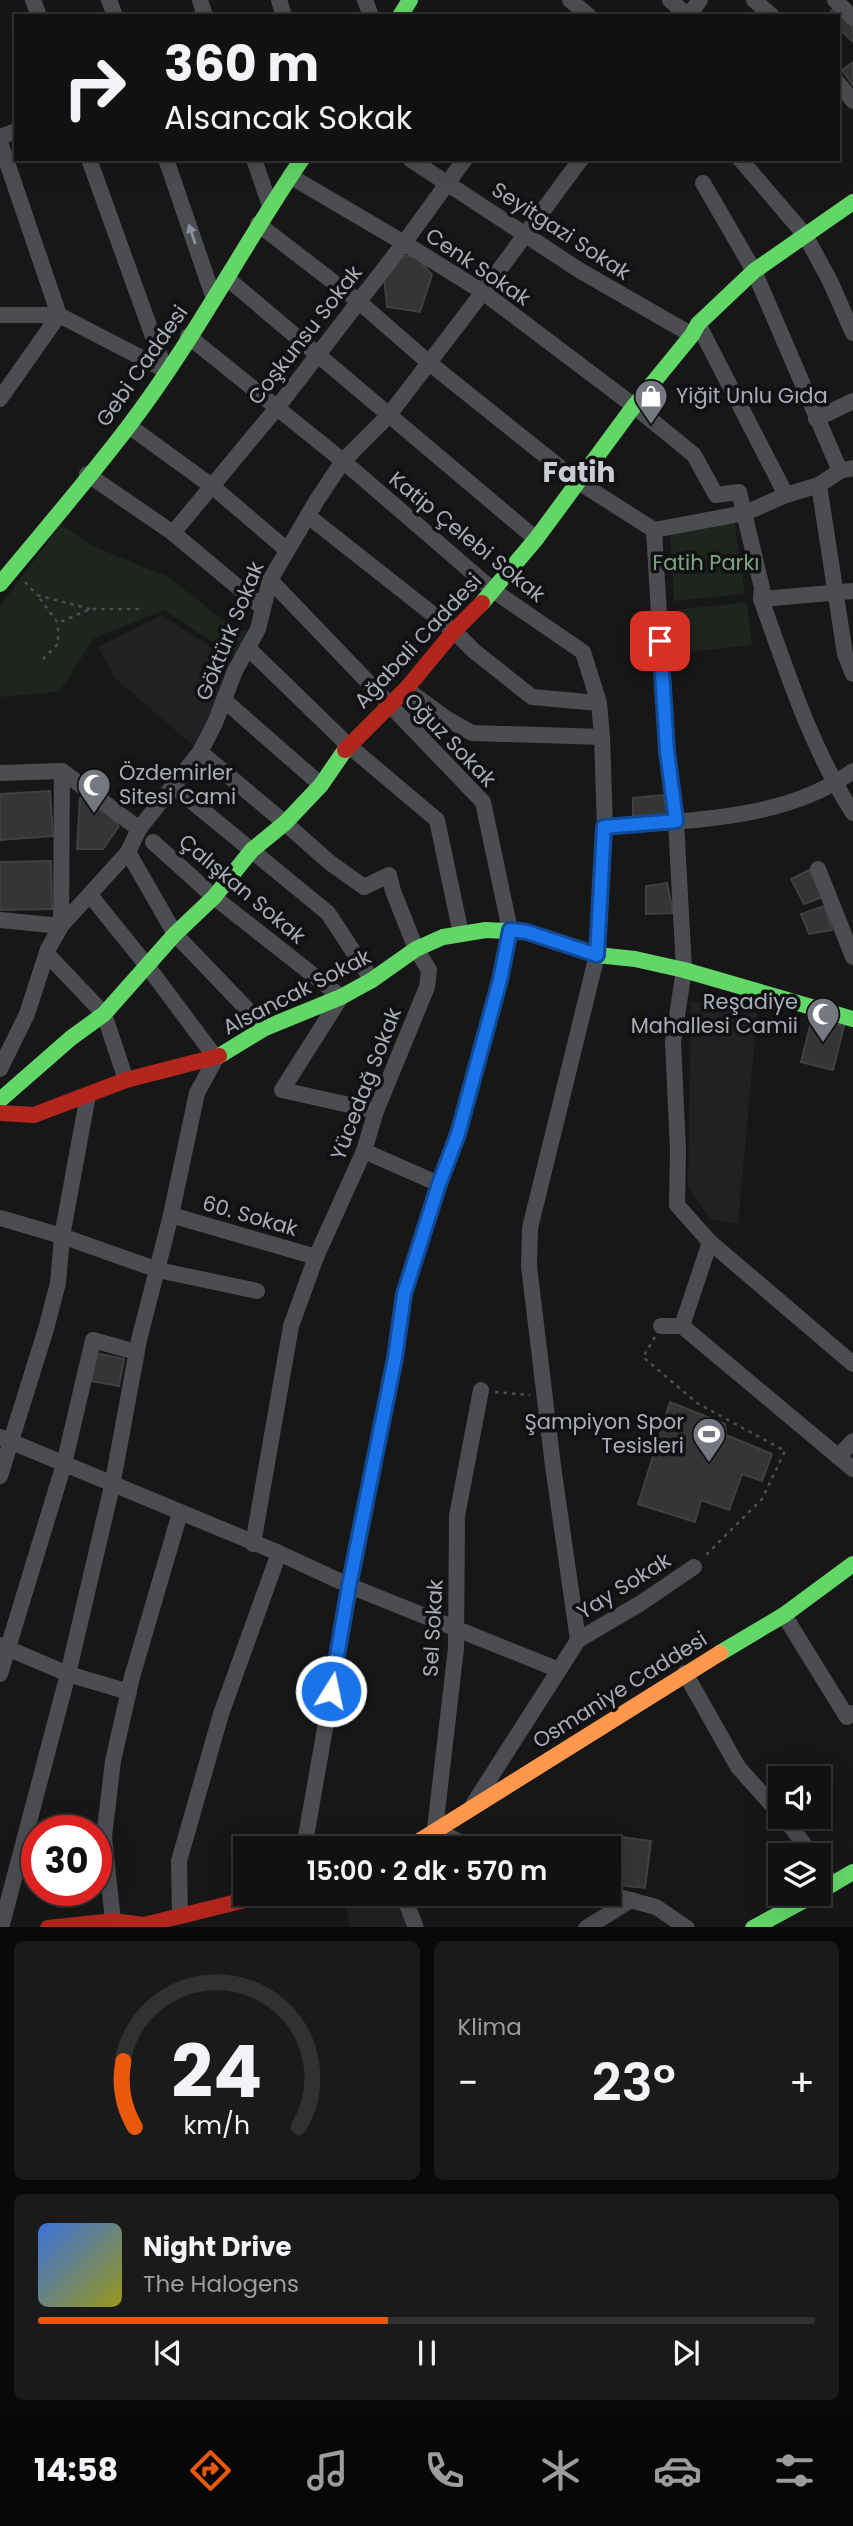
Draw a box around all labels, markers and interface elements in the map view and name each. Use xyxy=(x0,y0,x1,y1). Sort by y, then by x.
text: 360 m xyxy=(164,30,319,98)
icon: right xyxy=(49,42,140,133)
text: Alsancak Sokak xyxy=(164,95,412,140)
street label: Seyitgazi Sokak xyxy=(486,175,637,286)
street label: Cenk Sokak xyxy=(420,221,537,312)
one-way arrow xyxy=(186,224,197,245)
street label: Coşkunsu Sokak xyxy=(241,259,368,411)
street label: Gebi Caddesi xyxy=(89,299,194,432)
shop icon: Yiğit Unlu Gıda xyxy=(632,377,670,426)
place label: Yiğit Unlu Gıda xyxy=(676,381,828,410)
district label: Fatih xyxy=(543,453,615,492)
street label: Katip Çelebi Sokak xyxy=(383,464,552,609)
park label: Fatih Parkı xyxy=(653,548,759,577)
street label: Göktürk Sokak xyxy=(188,557,271,705)
street label: Ağabali Caddesi xyxy=(347,567,488,714)
pin xyxy=(630,611,690,671)
icon: arrive xyxy=(641,622,679,660)
street label: Oğuz Sokak xyxy=(398,686,503,793)
place label: Özdemirler Sitesi Cami xyxy=(119,758,236,811)
mosque icon: Özdemirler Sitesi Cami xyxy=(75,766,113,815)
street label: Çalışkan Sokak xyxy=(173,827,312,950)
street label: Alsancak Sokak xyxy=(218,942,376,1041)
place label: Reşadiye Mahallesi Camii xyxy=(631,987,798,1040)
mosque icon: Reşadiye Mahallesi Camii xyxy=(804,995,842,1044)
street label: Yücedağ Sokak xyxy=(323,1003,408,1164)
street label: 60. Sokak xyxy=(199,1188,301,1243)
place label: Şampiyon Spor Tesisleri xyxy=(524,1407,684,1460)
sports icon: Şampiyon Spor Tesisleri xyxy=(690,1415,728,1464)
street label: Yay Sokak xyxy=(571,1545,676,1626)
street label: Sel Sokak xyxy=(415,1578,450,1678)
street label: Osmaniye Caddesi xyxy=(527,1624,712,1755)
position arrow xyxy=(294,1654,368,1728)
map controls xyxy=(768,1766,831,1906)
button: sound xyxy=(768,1766,831,1829)
speed limit sign: 30 xyxy=(21,1815,112,1906)
button: layers xyxy=(768,1843,831,1906)
text: 15:00 · 2 dk · 570 m xyxy=(307,1853,547,1889)
text: Klima xyxy=(458,2011,522,2043)
text: 24 xyxy=(171,2021,262,2122)
text: 23° xyxy=(592,2046,676,2119)
text: − xyxy=(458,2056,478,2109)
text: + xyxy=(789,2056,815,2109)
text: km/h xyxy=(183,2107,250,2142)
text: Night Drive xyxy=(143,2229,291,2265)
text: The Halogens xyxy=(143,2268,299,2300)
icon: previous xyxy=(149,2334,187,2372)
icon: pause xyxy=(408,2334,446,2372)
icon: next xyxy=(667,2334,705,2372)
icon: directions xyxy=(186,2446,235,2495)
icon: music xyxy=(303,2446,352,2495)
icon: phone xyxy=(420,2446,469,2495)
icon: climate xyxy=(536,2446,585,2495)
icon: car xyxy=(653,2446,702,2495)
icon: filters xyxy=(770,2446,819,2495)
text: 14:58 xyxy=(34,2447,118,2492)

